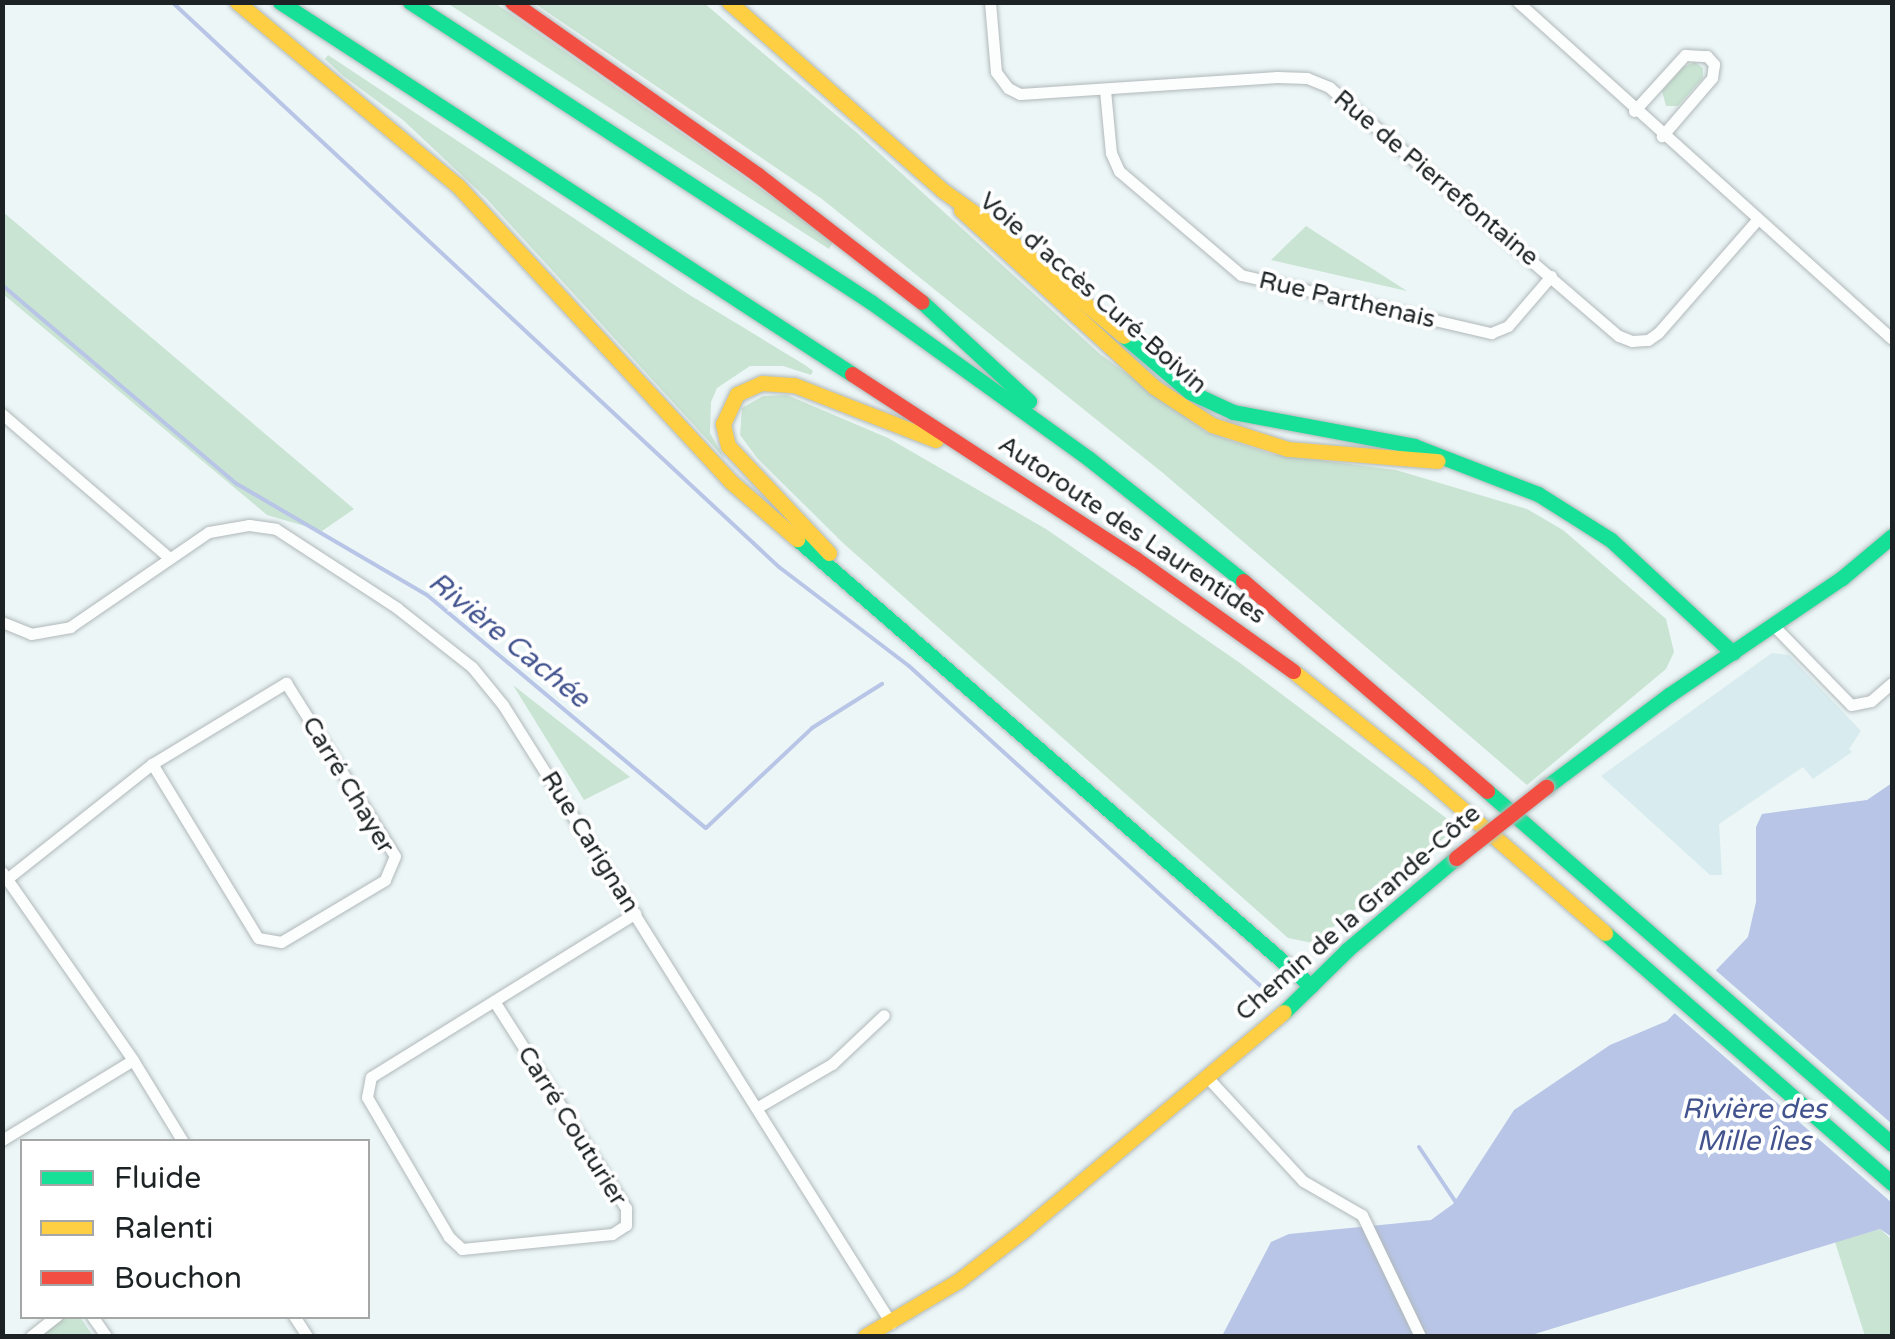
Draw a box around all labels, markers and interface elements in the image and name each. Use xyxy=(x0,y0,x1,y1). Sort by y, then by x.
street label: Rue de Pierrefontaine xyxy=(1327,84,1545,272)
street label: Voie d'accès Curé-Boivin xyxy=(973,186,1213,400)
street label: Rue Parthenais xyxy=(1256,265,1438,335)
street label: Autoroute des Laurentides xyxy=(993,429,1271,631)
water label: Rivière Cachée xyxy=(422,565,596,715)
street label: Carré Chayer xyxy=(295,711,401,859)
street label: Rue Carignan xyxy=(535,766,645,918)
street label: Chemin de la Grande-Côte xyxy=(1230,799,1486,1027)
street label: Carré Couturier xyxy=(511,1041,633,1211)
water label: Rivière des Mille Îles xyxy=(1682,1092,1826,1158)
legend xyxy=(20,1139,370,1319)
text: Fluide xyxy=(114,1160,201,1197)
text: Ralenti xyxy=(114,1210,214,1247)
text: Bouchon xyxy=(114,1260,242,1297)

